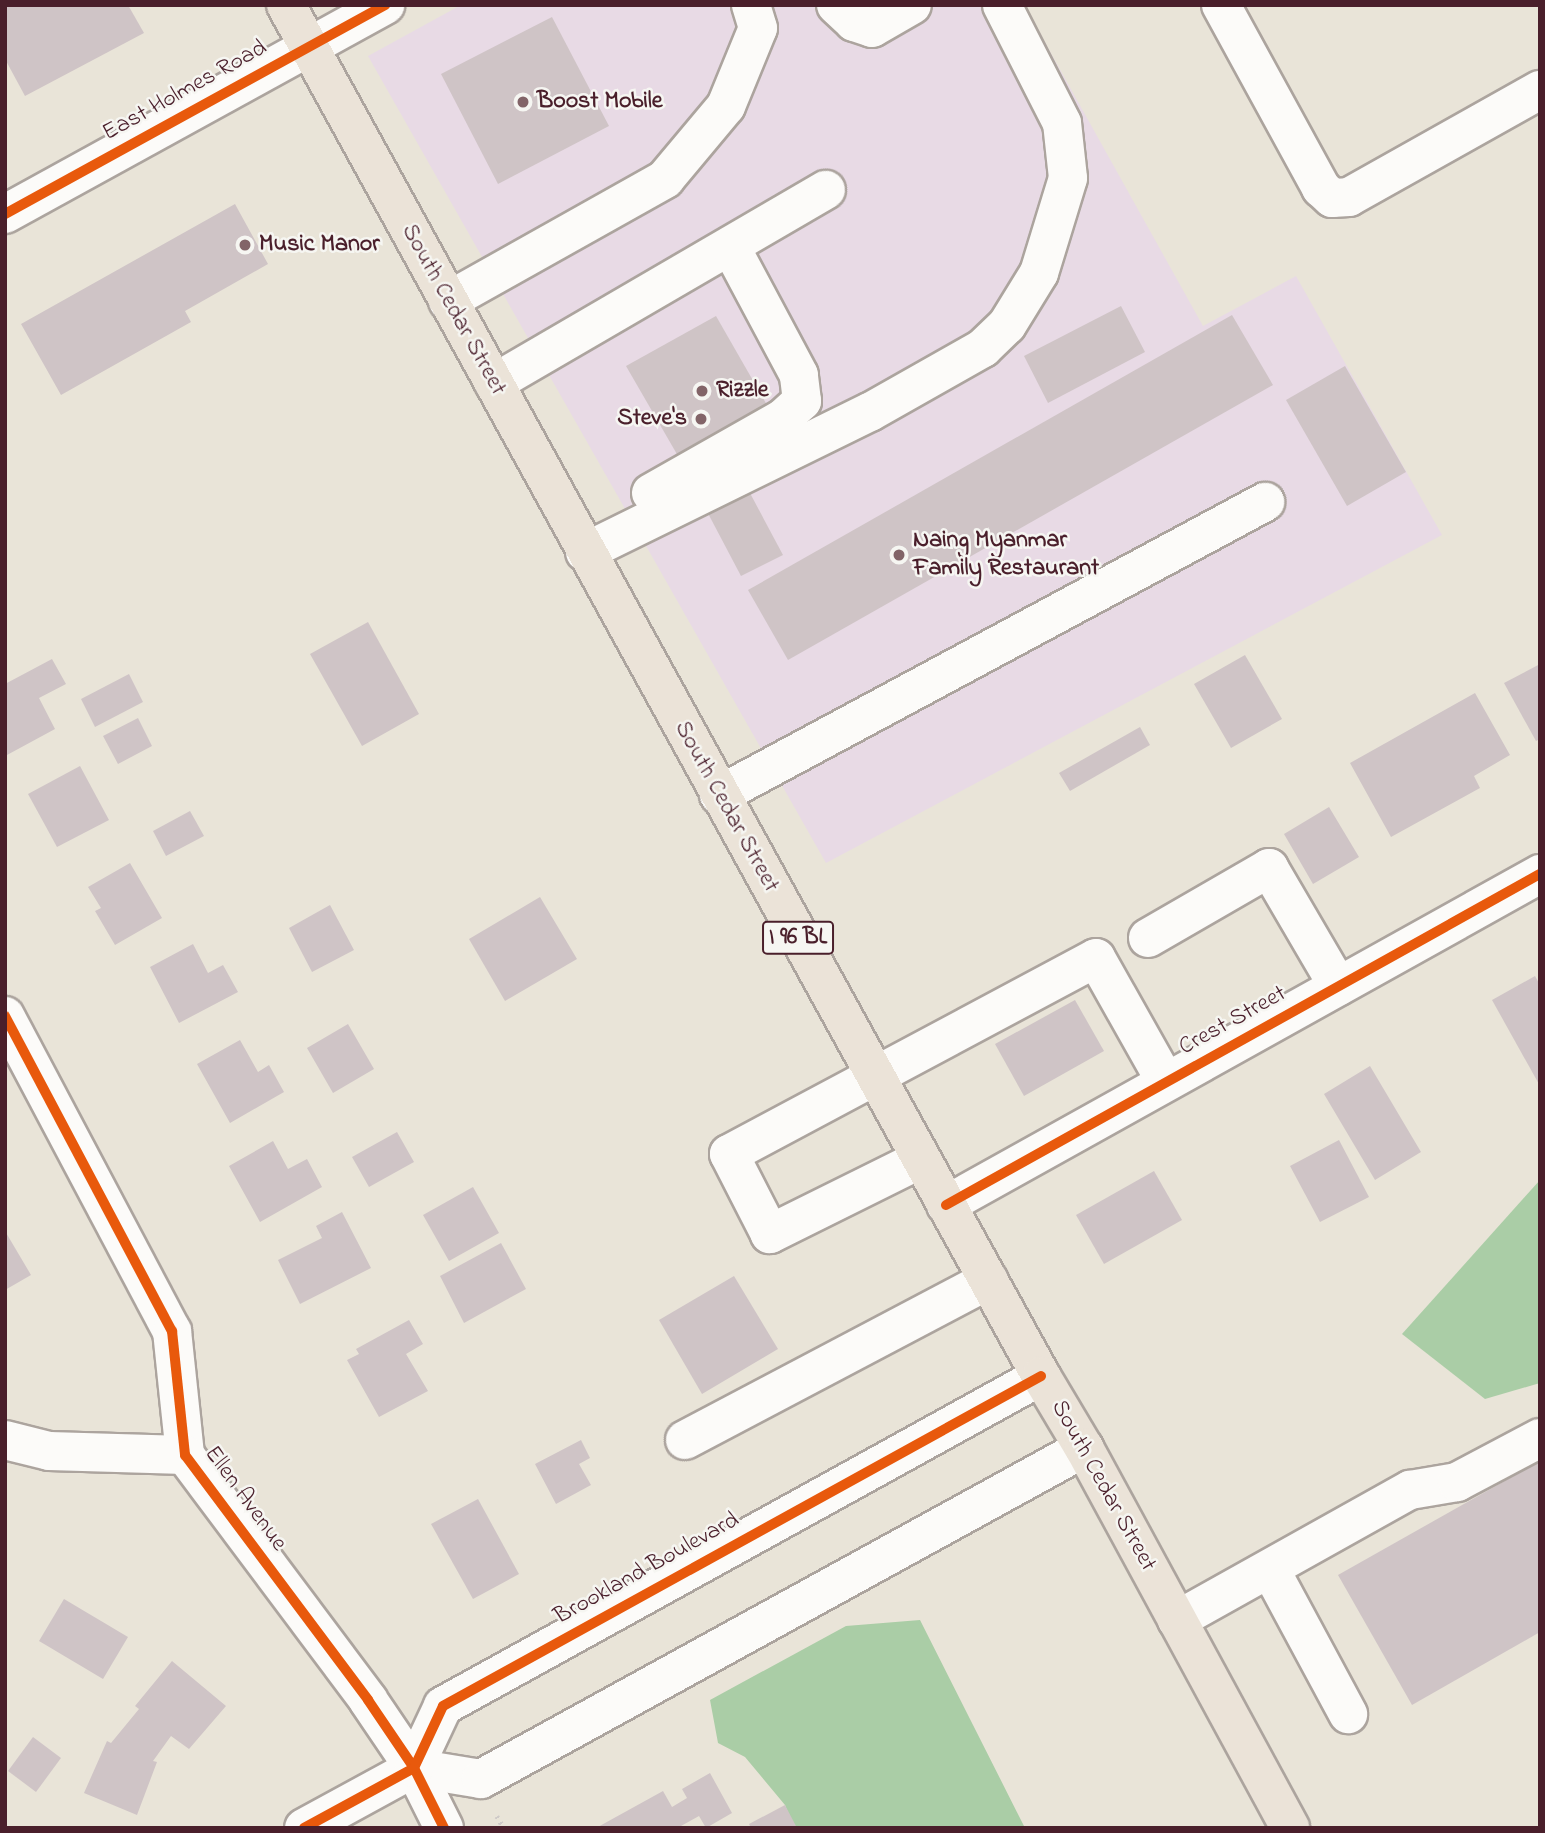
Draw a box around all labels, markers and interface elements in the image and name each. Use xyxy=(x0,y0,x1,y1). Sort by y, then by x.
street label: East Holmes Road xyxy=(98,34,272,148)
place label: Boost Mobile xyxy=(537,88,662,116)
marker: Boost Mobile xyxy=(515,94,531,110)
street label: South Cedar Street xyxy=(394,219,512,401)
place label: Music Manor xyxy=(259,231,380,259)
marker: Music Manor xyxy=(237,237,253,253)
place label: Rizzle xyxy=(716,377,768,405)
marker: Rizzle xyxy=(694,383,710,399)
place label: Steve's xyxy=(617,405,687,433)
marker: Steve's xyxy=(693,411,709,427)
place label: Naing Myanmar Family Restaurant xyxy=(913,527,1099,583)
marker: Naing Myanmar Family Restaurant xyxy=(891,547,907,563)
street label: South Cedar Street xyxy=(667,716,785,898)
road number: I 96 BL xyxy=(761,918,835,958)
street label: Crest Street xyxy=(1174,980,1292,1062)
street label: South Cedar Street xyxy=(1044,1395,1162,1577)
street label: Ellen Avenue xyxy=(197,1441,293,1557)
street label: Brookland Boulevard xyxy=(550,1506,744,1632)

